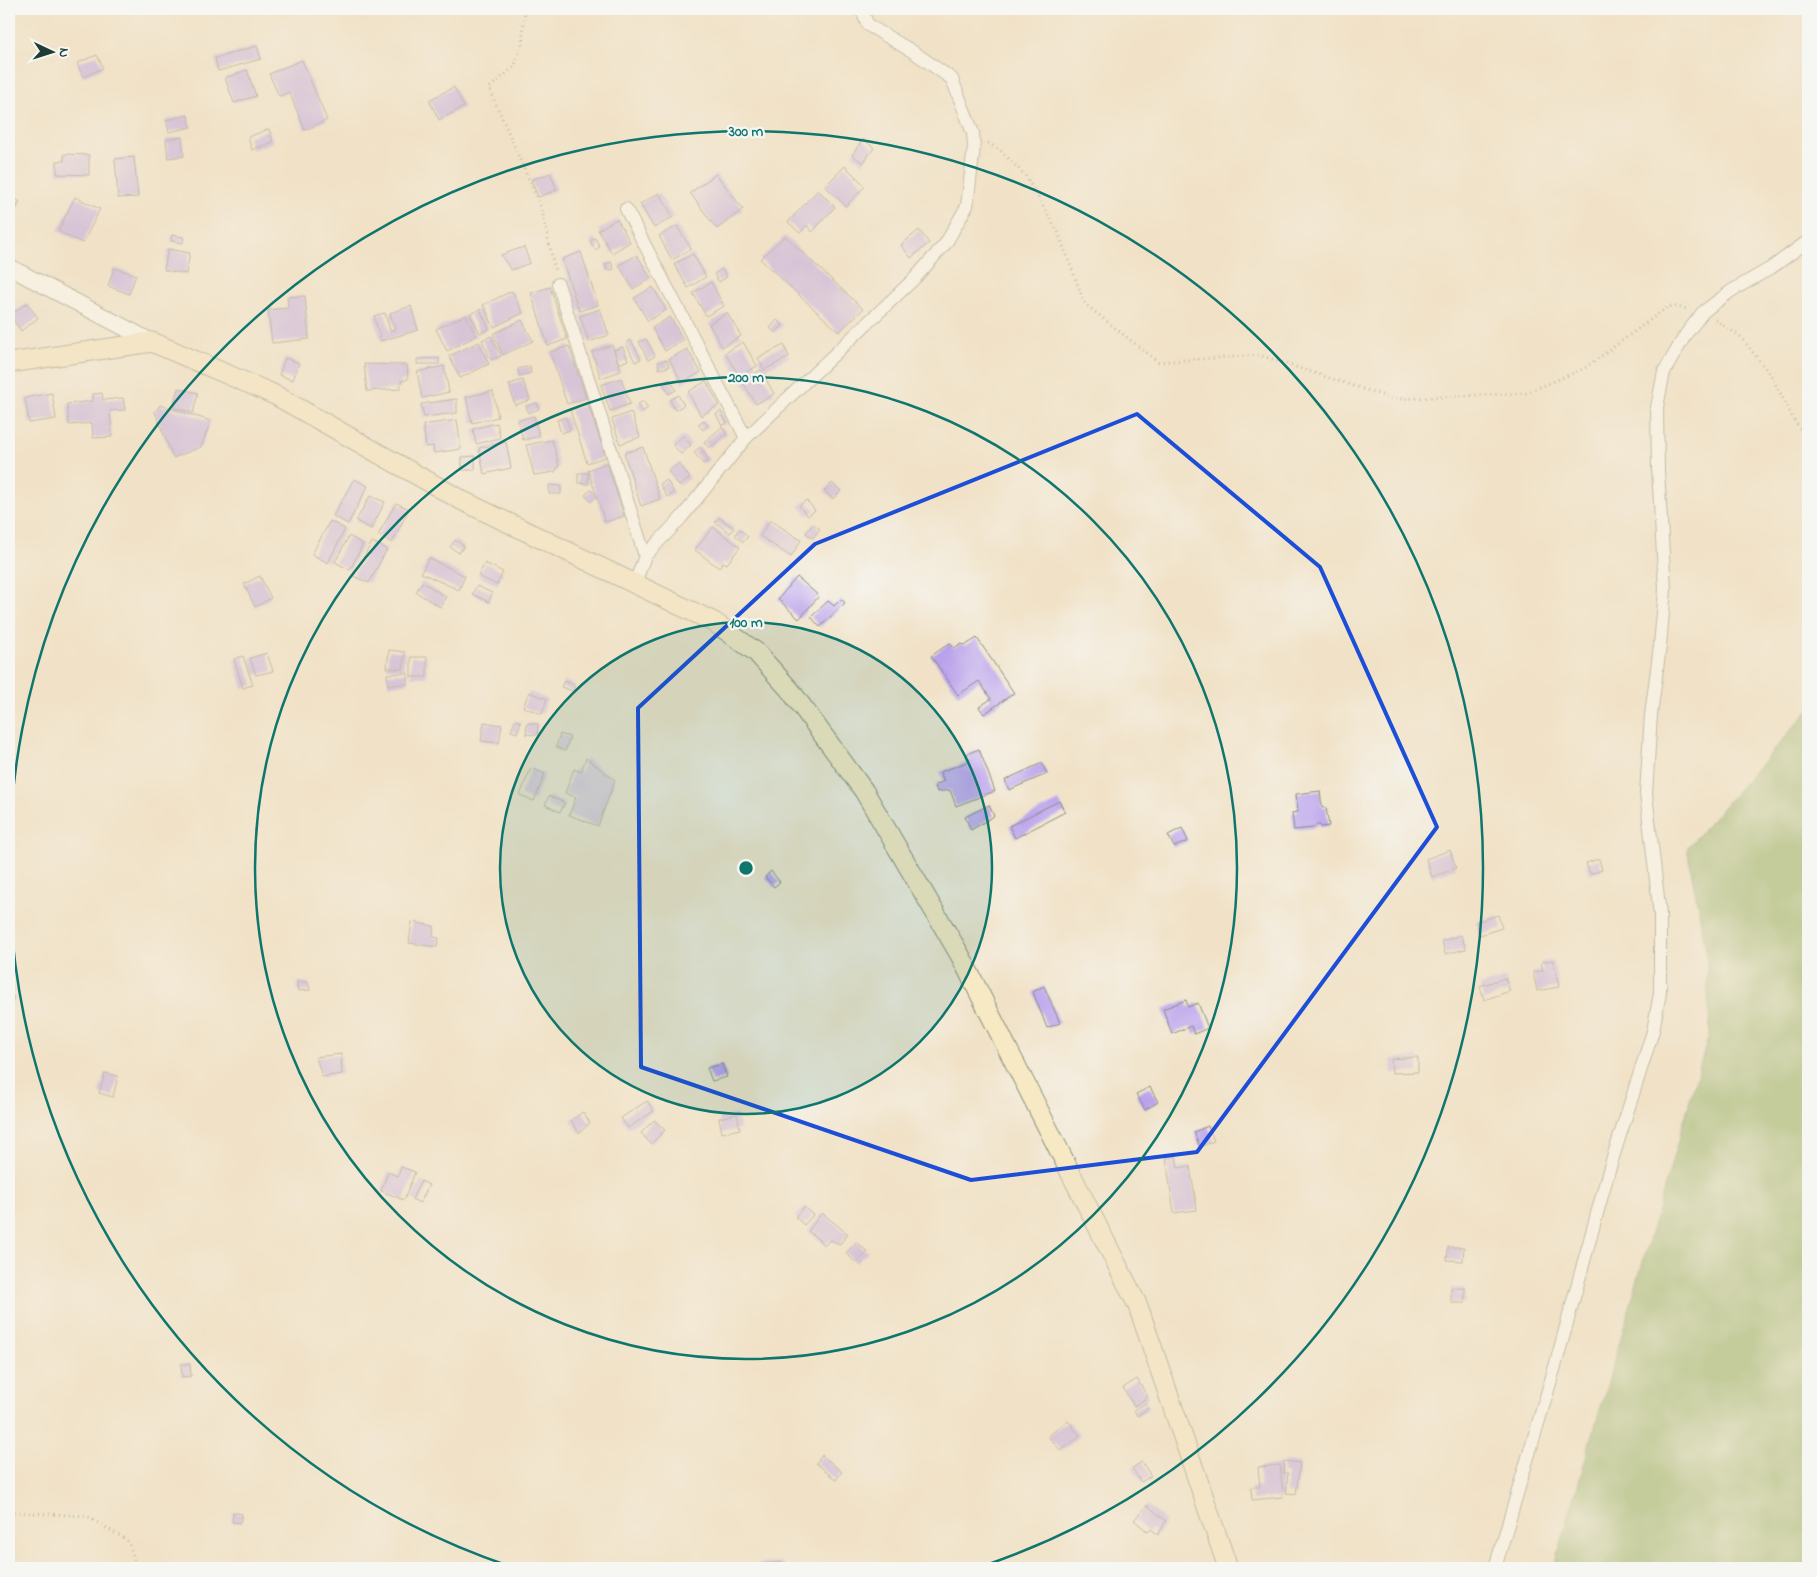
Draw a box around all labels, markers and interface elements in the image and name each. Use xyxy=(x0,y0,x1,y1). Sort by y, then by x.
north arrow xyxy=(28,28,78,78)
text: N xyxy=(53,47,74,58)
text: 300 m xyxy=(728,121,764,143)
text: 200 m xyxy=(727,367,764,389)
text: 100 m xyxy=(729,612,763,634)
centre of rings xyxy=(737,859,755,877)

